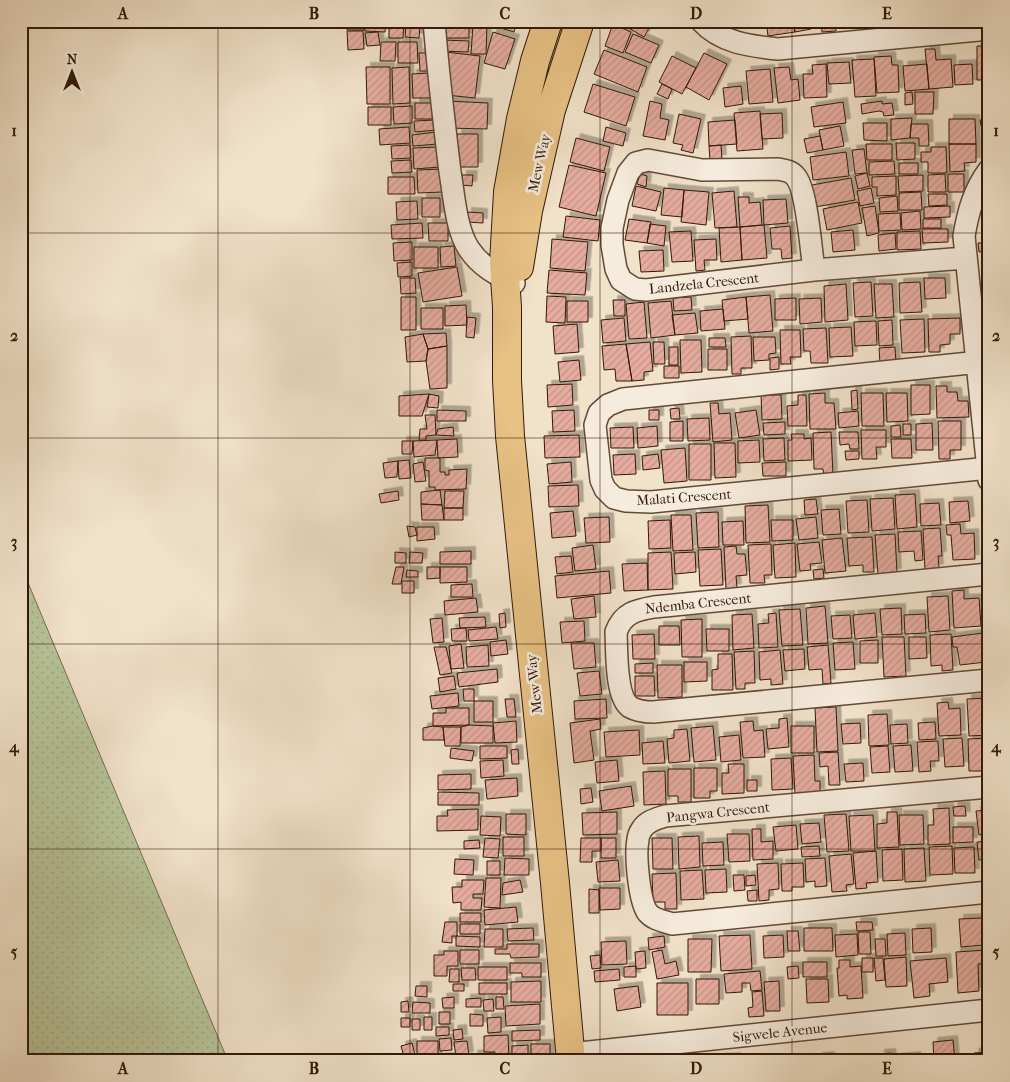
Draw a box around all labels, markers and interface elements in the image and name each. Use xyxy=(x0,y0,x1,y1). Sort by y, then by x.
text: A xyxy=(117,4,129,23)
text: B xyxy=(309,4,319,23)
text: C xyxy=(500,4,511,23)
text: D xyxy=(690,4,702,23)
text: E xyxy=(882,4,892,23)
north arrow xyxy=(48,48,98,98)
text: N xyxy=(67,51,78,68)
text: 1 xyxy=(11,121,17,140)
text: 1 xyxy=(993,121,999,140)
street label: Mew Way xyxy=(525,132,555,194)
street label: Landzela Crescent xyxy=(648,269,760,298)
text: 2 xyxy=(10,326,18,345)
text: 2 xyxy=(992,326,1000,345)
street label: Malati Crescent xyxy=(636,486,732,509)
text: 3 xyxy=(11,532,17,552)
text: 3 xyxy=(993,532,999,552)
street label: Ndemba Crescent xyxy=(644,589,752,618)
street label: Mew Way xyxy=(523,653,546,714)
text: 4 xyxy=(8,737,20,757)
text: 4 xyxy=(990,737,1002,757)
street label: Pangwa Crescent xyxy=(666,799,771,826)
text: 5 xyxy=(11,942,18,961)
text: 5 xyxy=(993,942,1000,961)
street label: Sigwele Avenue xyxy=(732,1019,828,1046)
text: A xyxy=(117,1059,129,1078)
text: B xyxy=(309,1059,319,1078)
text: C xyxy=(500,1059,511,1078)
text: D xyxy=(690,1059,702,1078)
text: E xyxy=(882,1059,892,1078)

